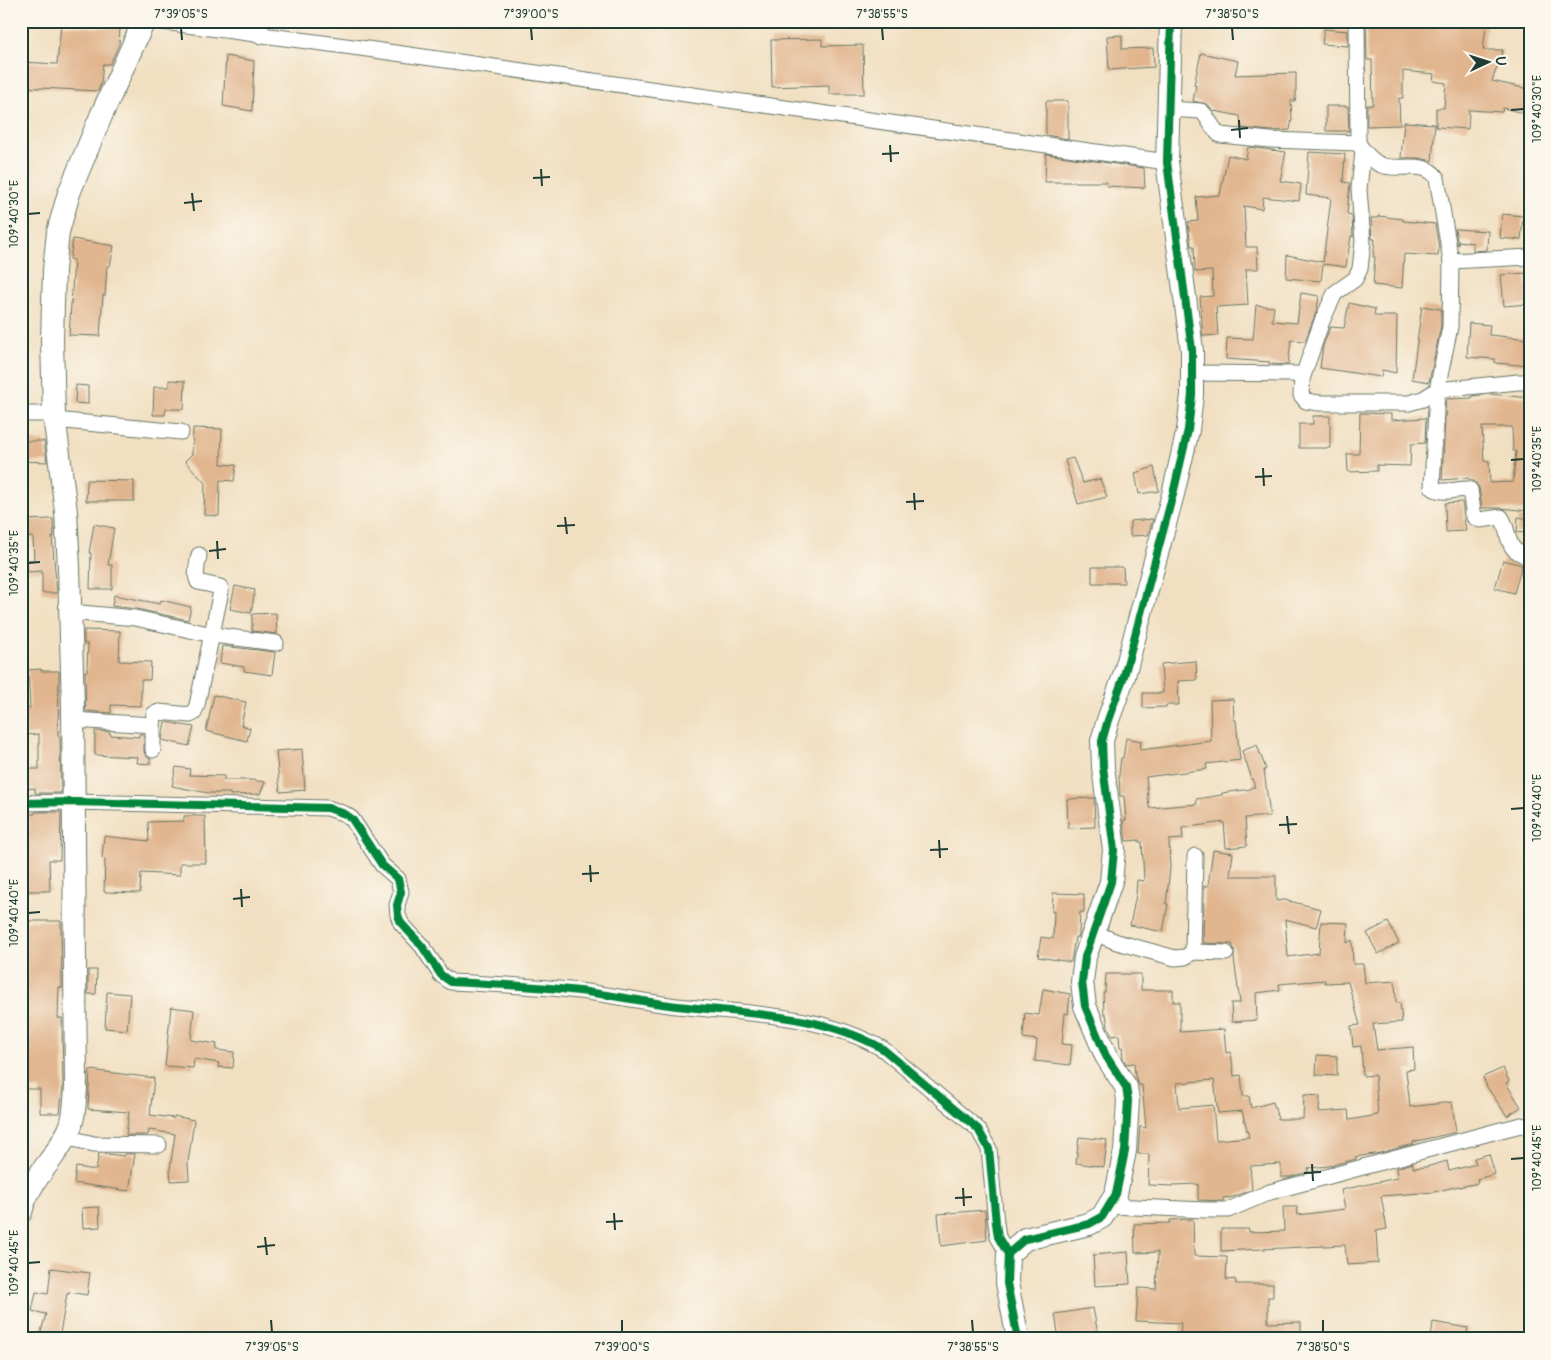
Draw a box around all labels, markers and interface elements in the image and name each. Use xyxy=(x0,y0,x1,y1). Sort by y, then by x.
text: 7°39'05"S xyxy=(154,7,208,22)
text: 7°39'00"S xyxy=(503,7,559,22)
text: 7°38'55"S xyxy=(856,7,908,22)
text: 7°38'50"S xyxy=(1205,7,1259,22)
north arrow xyxy=(1464,38,1514,88)
text: U xyxy=(1492,56,1509,66)
text: 109°40'30"E xyxy=(1530,75,1545,143)
text: 109°40'30"E xyxy=(7,180,22,248)
text: 109°40'35"E xyxy=(1530,426,1545,492)
text: 109°40'35"E xyxy=(7,530,22,596)
text: 109°40'40"E xyxy=(1530,774,1545,842)
text: 109°40'40"E xyxy=(7,879,22,947)
text: 109°40'45"E xyxy=(1530,1125,1545,1191)
text: 109°40'45"E xyxy=(7,1230,22,1296)
text: 7°39'05"S xyxy=(245,1340,299,1355)
text: 7°39'00"S xyxy=(594,1340,650,1355)
text: 7°38'55"S xyxy=(947,1340,999,1355)
text: 7°38'50"S xyxy=(1296,1340,1350,1355)

